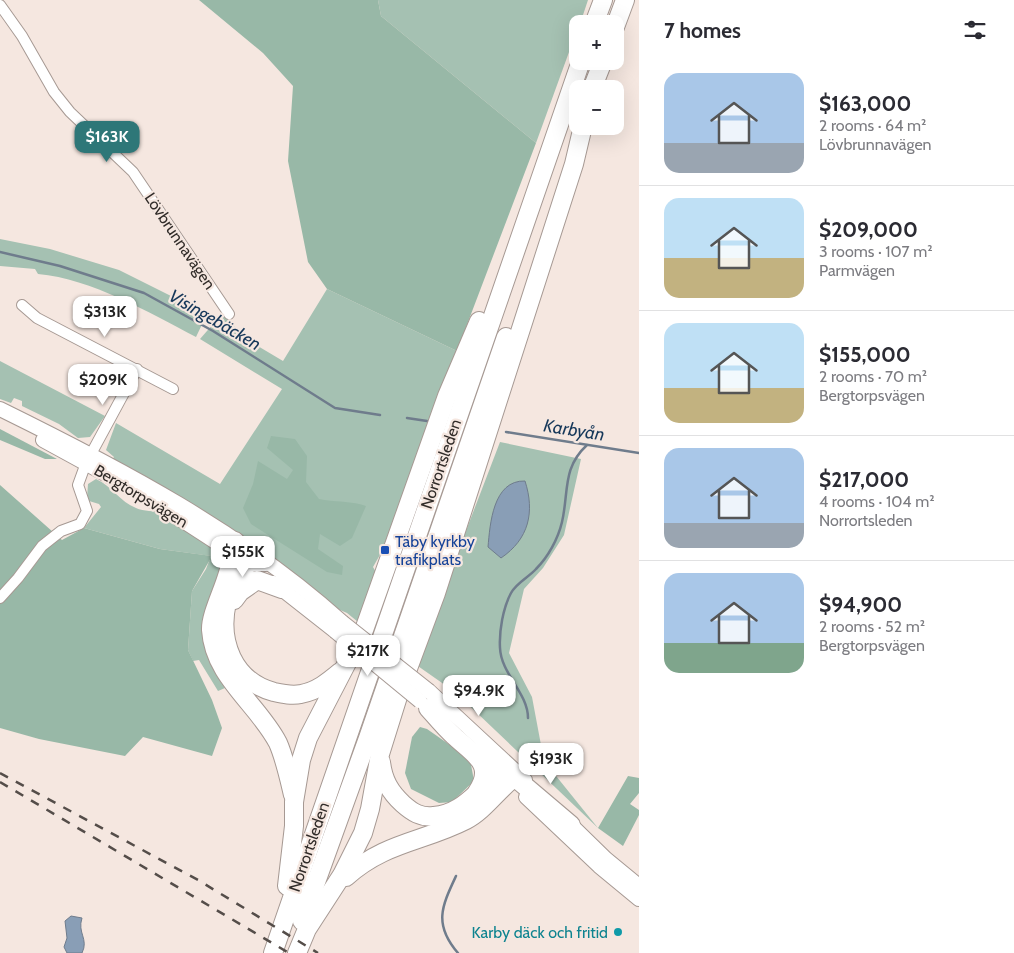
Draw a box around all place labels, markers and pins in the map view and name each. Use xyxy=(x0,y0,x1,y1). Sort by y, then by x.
pin: $163K xyxy=(72,120,142,163)
pin: $313K xyxy=(70,296,140,338)
pin: $209K xyxy=(68,364,138,406)
place label: Täby kyrkby trafikplats xyxy=(395,532,475,569)
pin: $155K xyxy=(208,536,278,578)
marker: Täby kyrkby trafikplats xyxy=(379,544,391,556)
pin: $217K xyxy=(333,634,403,677)
pin: $94.9K xyxy=(438,674,520,717)
pin: $193K xyxy=(516,742,586,785)
place label: Karby däck och fritid xyxy=(471,923,608,942)
marker: Karby däck och fritid xyxy=(612,926,624,938)

